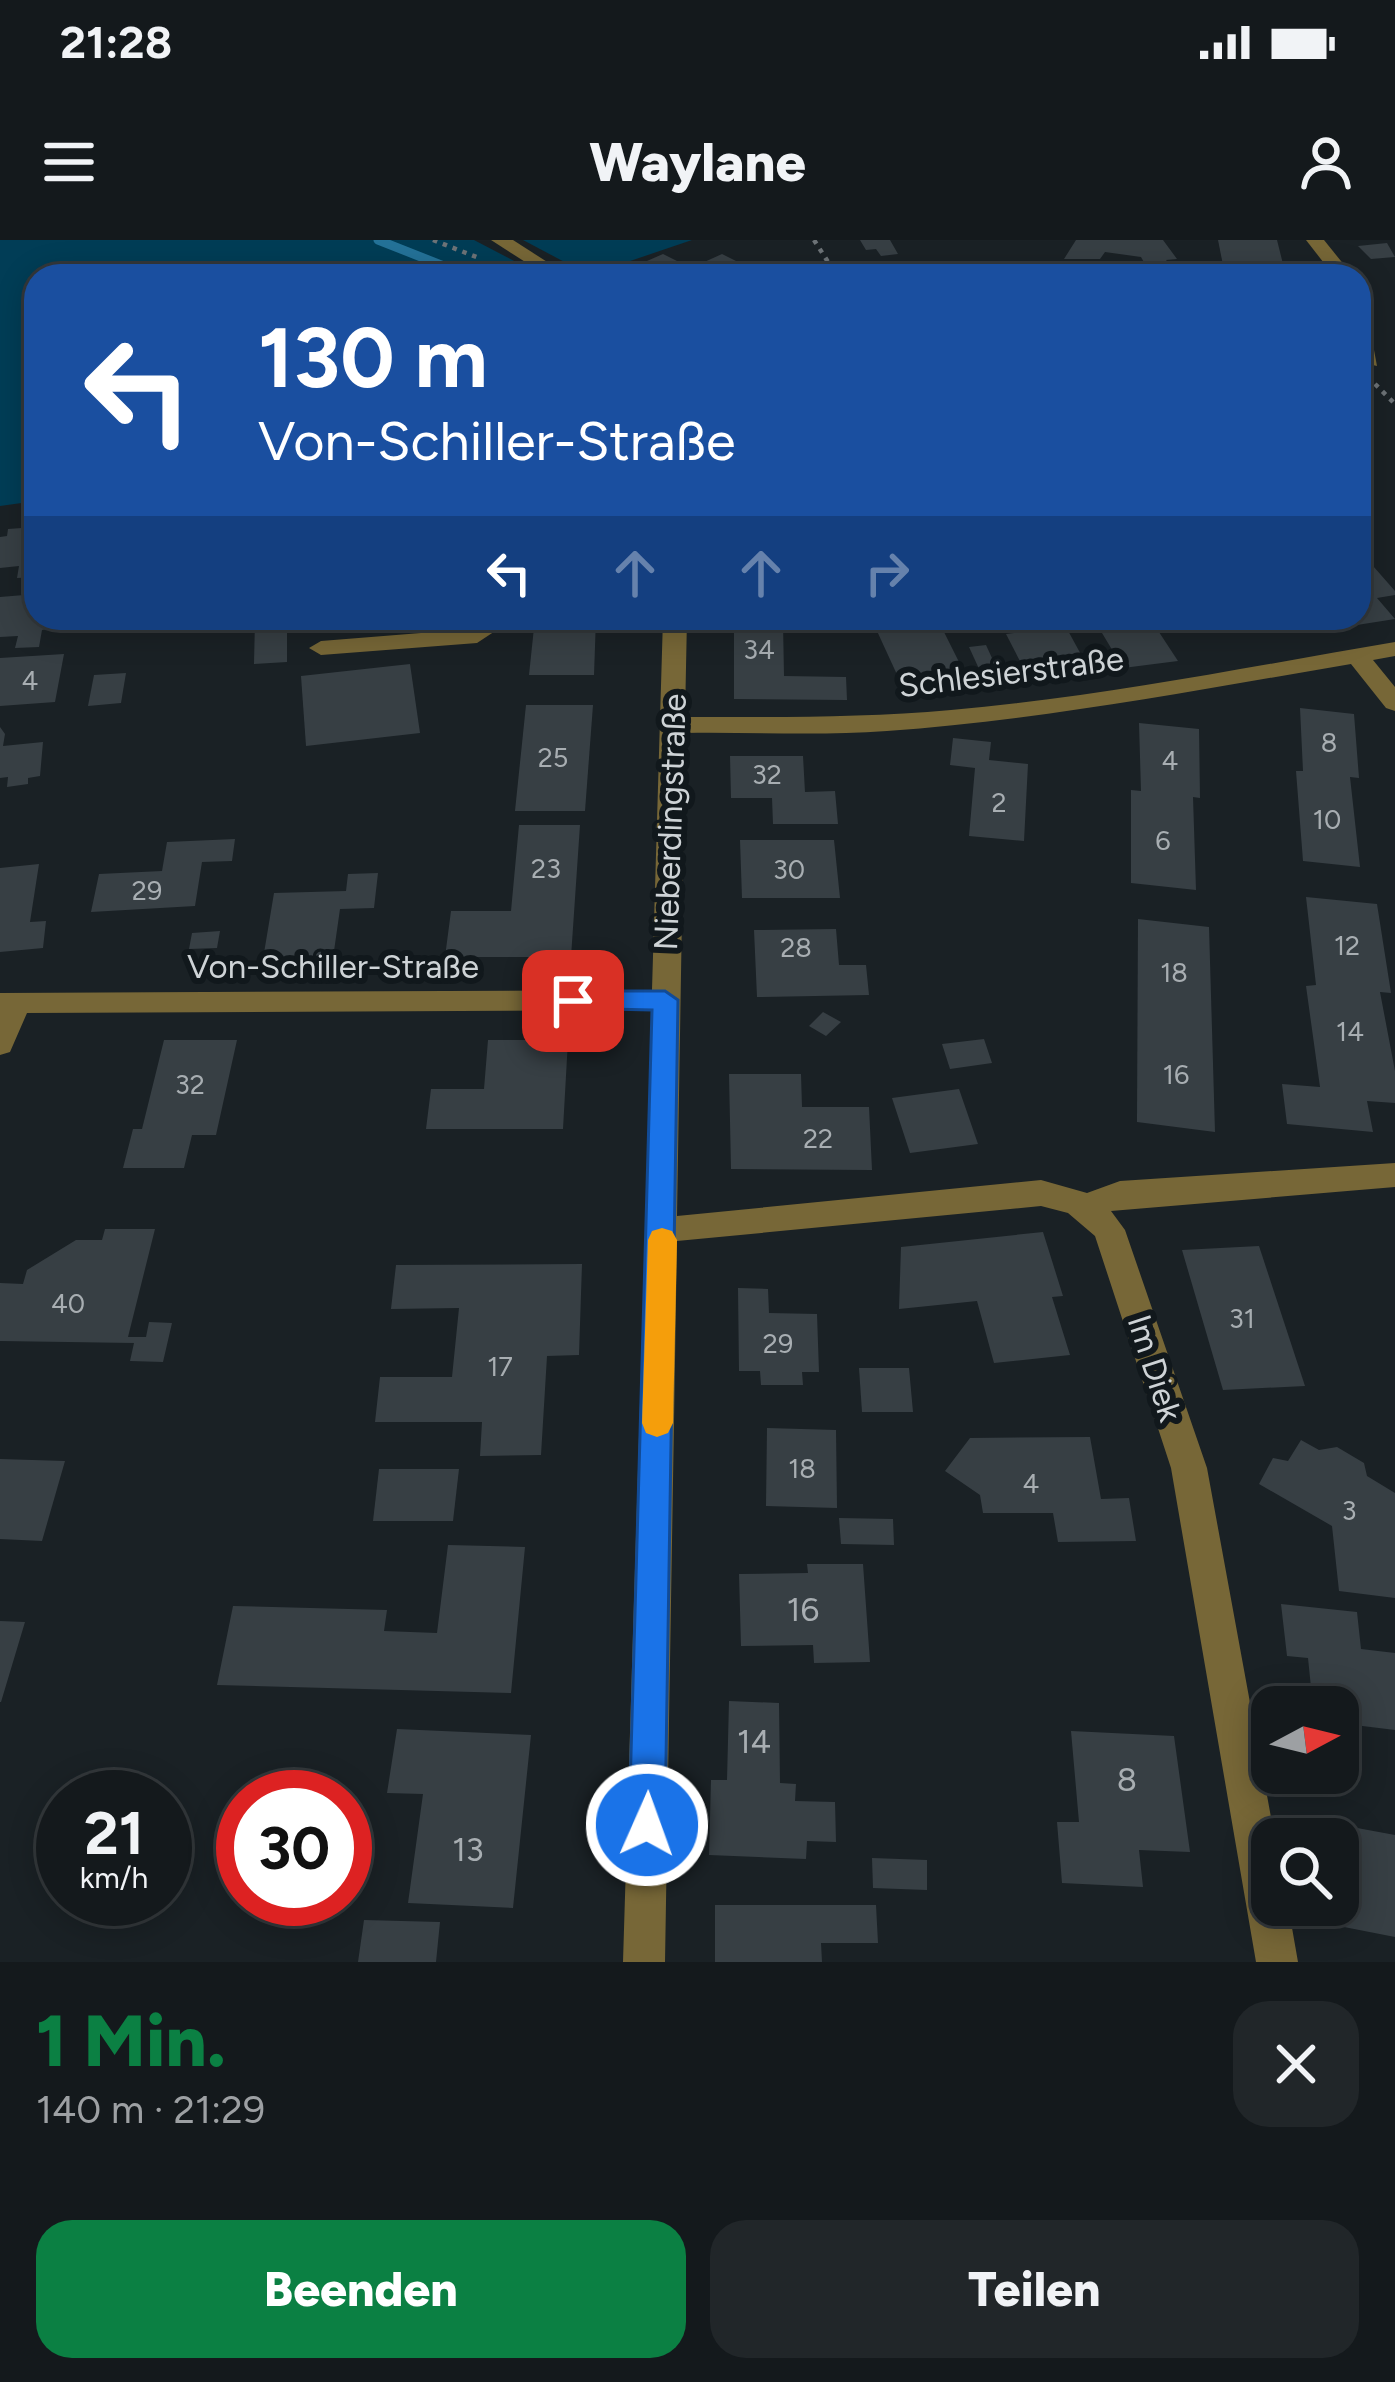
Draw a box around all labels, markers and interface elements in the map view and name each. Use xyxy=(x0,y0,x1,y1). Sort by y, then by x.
text: 21:28 xyxy=(60,15,172,69)
icon: menu xyxy=(36,129,102,195)
icon: person xyxy=(1293,129,1359,195)
text: Waylane xyxy=(589,130,806,195)
text: 130 m xyxy=(258,307,488,408)
icon: left xyxy=(60,312,216,468)
text: Von-Schiller-Straße xyxy=(258,409,736,474)
icon: left xyxy=(476,540,542,606)
icon: ahead xyxy=(602,540,668,606)
icon: ahead xyxy=(728,540,794,606)
icon: right xyxy=(854,540,920,606)
house number: 34 xyxy=(743,633,775,666)
street label: Schlesierstraße xyxy=(896,639,1126,705)
house number: 4 xyxy=(22,664,38,697)
street label: Nieberdingstraße xyxy=(646,693,694,951)
house number: 8 xyxy=(1321,726,1337,759)
house number: 25 xyxy=(538,741,568,774)
house number: 4 xyxy=(1162,744,1178,777)
house number: 32 xyxy=(752,758,782,791)
house number: 2 xyxy=(991,786,1007,819)
house number: 10 xyxy=(1313,803,1341,836)
house number: 6 xyxy=(1155,824,1171,857)
house number: 23 xyxy=(531,852,561,885)
house number: 30 xyxy=(773,853,805,886)
house number: 29 xyxy=(132,874,162,907)
house number: 12 xyxy=(1334,929,1360,962)
house number: 28 xyxy=(780,931,812,964)
street label: Von-Schiller-Straße xyxy=(187,947,479,986)
pin xyxy=(522,950,624,1052)
house number: 18 xyxy=(1160,956,1188,989)
icon: arrive xyxy=(540,968,606,1034)
house number: 14 xyxy=(1336,1015,1364,1048)
house number: 16 xyxy=(1163,1058,1189,1091)
house number: 32 xyxy=(175,1068,205,1101)
house number: 22 xyxy=(803,1122,833,1155)
house number: 40 xyxy=(51,1287,85,1320)
house number: 31 xyxy=(1229,1302,1255,1335)
street label: Im Diek xyxy=(1120,1310,1190,1426)
house number: 29 xyxy=(763,1327,793,1360)
house number: 17 xyxy=(487,1350,513,1383)
house number: 18 xyxy=(788,1452,816,1485)
house number: 4 xyxy=(1023,1467,1039,1500)
house number: 3 xyxy=(1342,1494,1356,1527)
house number: 16 xyxy=(787,1590,819,1629)
north arrow xyxy=(1251,1686,1359,1794)
map controls xyxy=(1251,1686,1359,1926)
house number: 14 xyxy=(737,1722,771,1761)
house number: 8 xyxy=(1117,1760,1137,1799)
position arrow xyxy=(584,1762,710,1888)
speed limit sign: 30 xyxy=(216,1770,372,1926)
text: 21 xyxy=(84,1797,144,1869)
button: search xyxy=(1251,1818,1359,1926)
house number: 13 xyxy=(452,1830,484,1869)
text: km/h xyxy=(80,1859,148,1896)
text: 1 Min. xyxy=(36,1998,226,2084)
button: close xyxy=(1233,2001,1359,2127)
text: 140 m · 21:29 xyxy=(36,2086,265,2133)
button: Beenden xyxy=(36,2220,686,2358)
button: Teilen xyxy=(710,2220,1359,2358)

